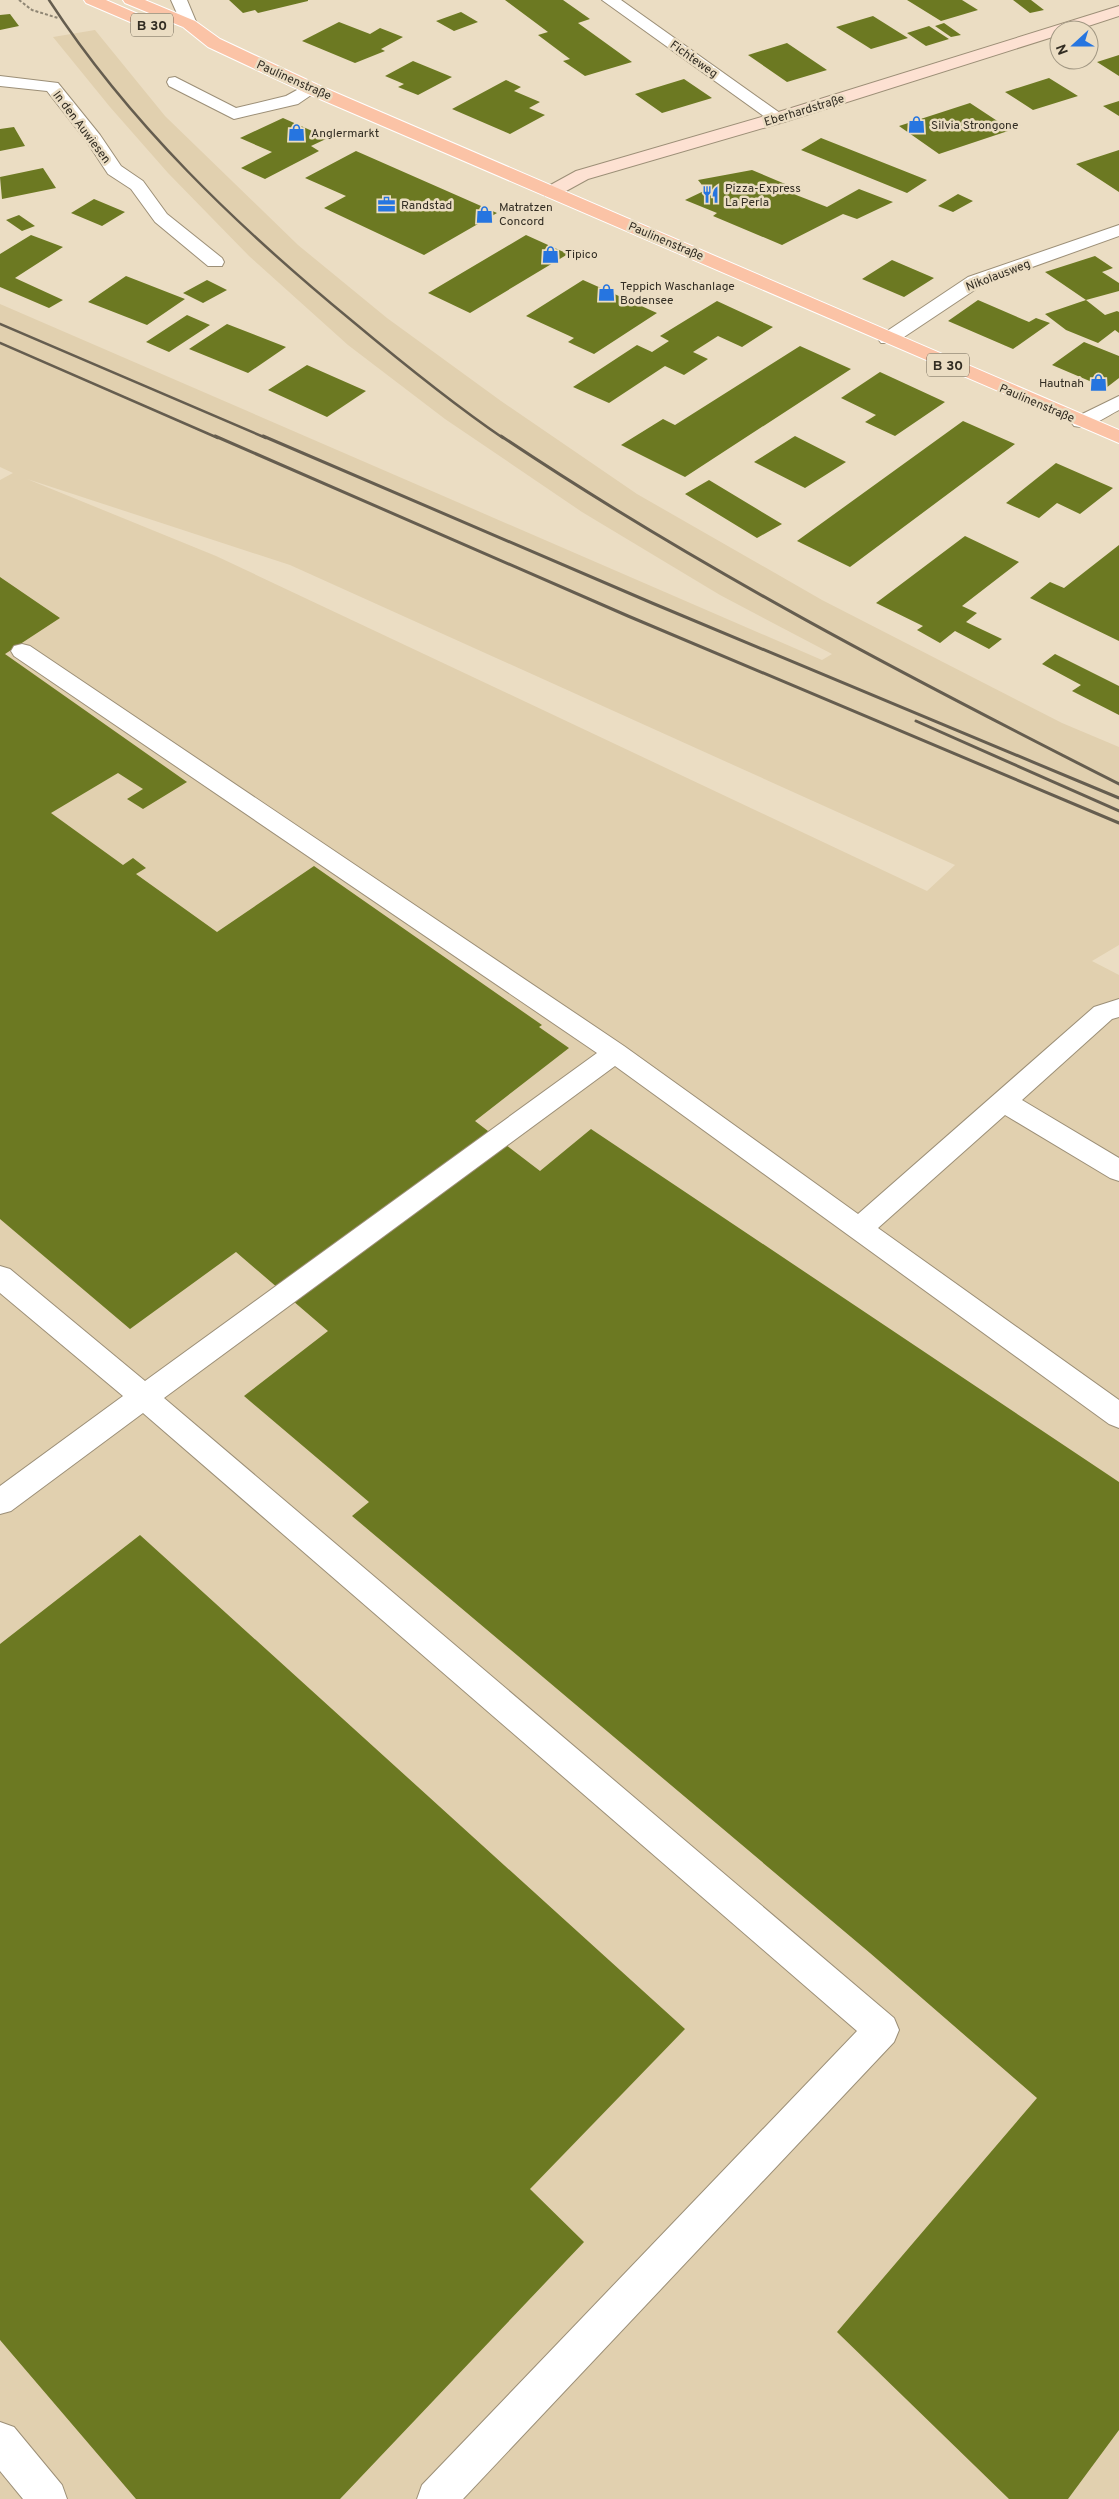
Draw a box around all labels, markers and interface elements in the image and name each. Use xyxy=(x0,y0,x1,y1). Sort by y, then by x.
road number: B 30 xyxy=(131,14,173,36)
north arrow xyxy=(1049,20,1099,70)
street label: Fichteweg xyxy=(666,37,721,82)
text: N xyxy=(1054,41,1073,57)
street label: Paulinenstraße xyxy=(254,57,333,105)
street label: In den Auwiesen xyxy=(49,88,114,167)
street label: Eberhardstraße xyxy=(762,91,846,131)
shop icon: Silvia Strongone xyxy=(907,115,927,135)
place label: Silvia Strongone xyxy=(931,118,1019,134)
shop icon: Anglermarkt xyxy=(287,123,307,143)
place label: Anglermarkt xyxy=(311,126,379,142)
place label: Pizza-Express La Perla xyxy=(725,181,801,211)
restaurant icon: Pizza-Express La Perla xyxy=(701,185,721,205)
office icon: Randstad xyxy=(377,195,397,215)
place label: Randstad xyxy=(401,198,452,214)
place label: Matratzen Concord xyxy=(499,200,553,230)
shop icon: Matratzen Concord xyxy=(475,204,495,224)
street label: Paulinenstraße xyxy=(626,219,706,265)
shop icon: Tipico xyxy=(541,244,561,264)
place label: Tipico xyxy=(565,247,598,263)
street label: Nikolausweg xyxy=(964,256,1033,296)
place label: Teppich Waschanlage Bodensee xyxy=(620,279,735,309)
shop icon: Teppich Waschanlage Bodensee xyxy=(596,283,616,303)
road number: B 30 xyxy=(927,354,969,376)
shop icon: Hautnah xyxy=(1088,373,1108,393)
place label: Hautnah xyxy=(1039,376,1084,392)
street label: Paulinenstraße xyxy=(997,381,1077,427)

